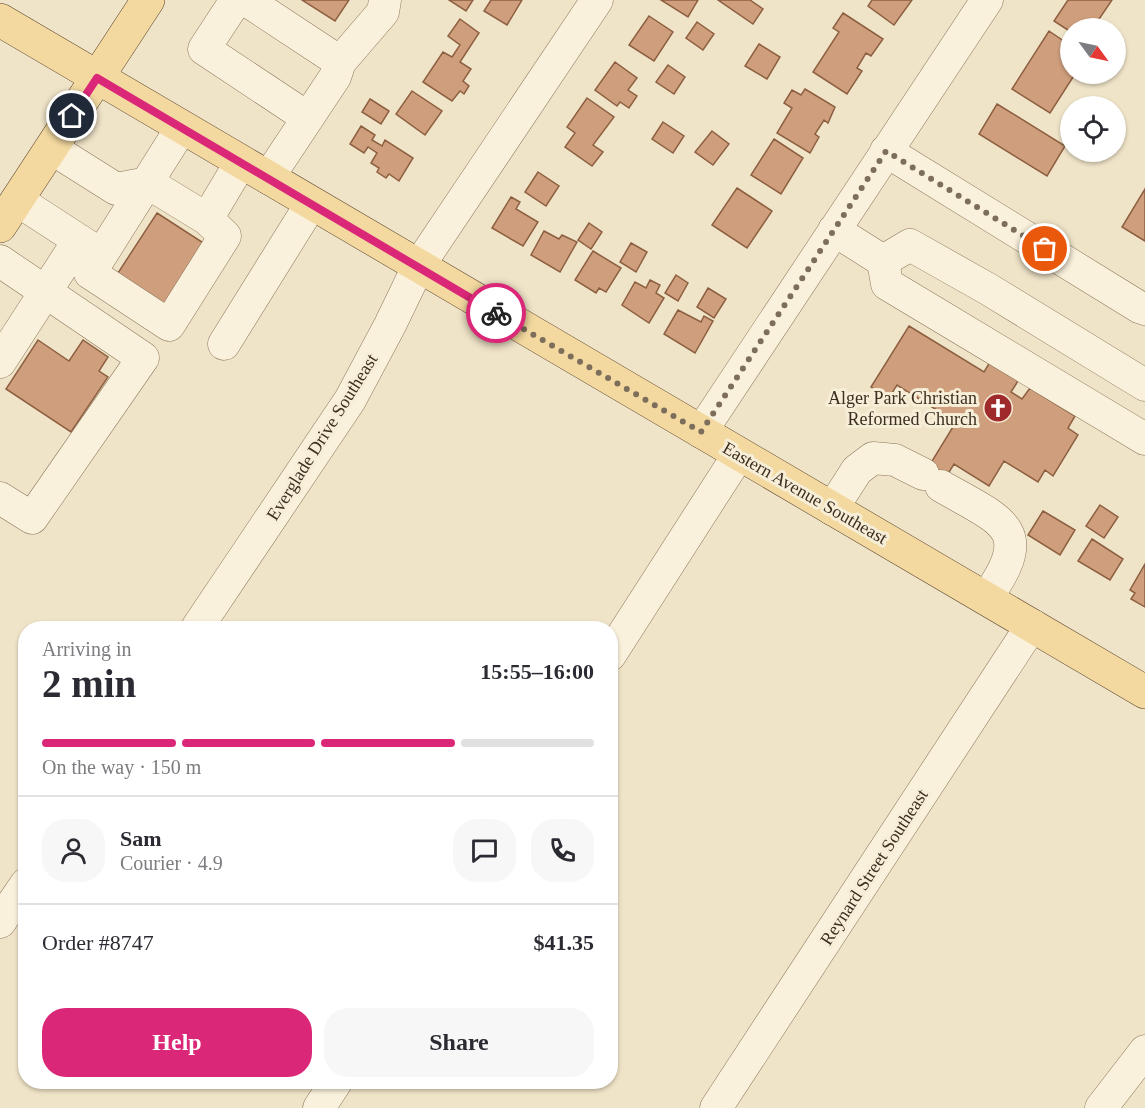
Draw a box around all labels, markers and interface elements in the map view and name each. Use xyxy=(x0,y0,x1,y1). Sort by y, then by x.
north arrow xyxy=(1060,18,1126,84)
map controls xyxy=(1060,18,1126,162)
pin xyxy=(46,90,97,141)
button: locate xyxy=(1060,96,1126,162)
icon: home xyxy=(55,99,88,132)
pin xyxy=(1019,223,1070,274)
icon: bag xyxy=(1028,232,1061,265)
courier xyxy=(466,283,526,343)
icon: bike xyxy=(480,297,513,330)
street label: Everglade Drive Southeast xyxy=(262,350,382,524)
place label: Alger Park Christian Reformed Church xyxy=(828,388,977,429)
church icon: Alger Park Christian Reformed Church xyxy=(982,392,1014,424)
street label: Eastern Avenue Southeast xyxy=(719,438,891,548)
text: Arriving in xyxy=(42,638,131,660)
text: 15:55–16:00 xyxy=(480,659,594,684)
text: 2 min xyxy=(42,662,136,705)
text: On the way · 150 m xyxy=(42,756,201,778)
street label: Reynard Street Southeast xyxy=(816,785,932,949)
button: person xyxy=(42,819,105,882)
button: chat xyxy=(453,819,516,882)
button: phone xyxy=(531,819,594,882)
text: Sam xyxy=(120,826,162,851)
text: Courier · 4.9 xyxy=(120,852,223,874)
text: Order #8747 xyxy=(42,930,154,955)
text: $41.35 xyxy=(534,930,594,955)
button: Help xyxy=(42,1008,312,1077)
button: Share xyxy=(324,1008,594,1077)

